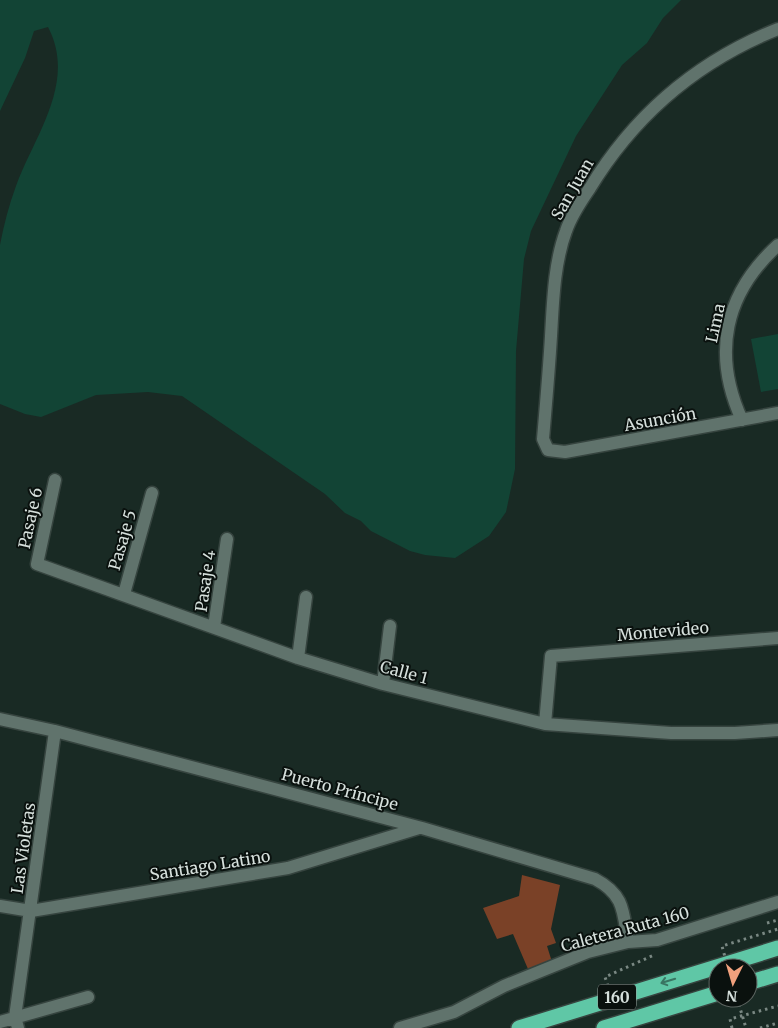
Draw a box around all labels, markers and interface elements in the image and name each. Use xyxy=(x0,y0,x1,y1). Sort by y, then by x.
street label: San Juan xyxy=(547,155,598,223)
street label: Lima xyxy=(701,301,729,344)
street label: Asunción xyxy=(621,403,698,435)
street label: Pasaje 6 xyxy=(14,485,46,550)
street label: Pasaje 5 xyxy=(104,508,140,572)
street label: Pasaje 4 xyxy=(191,549,219,613)
street label: Montevideo xyxy=(616,617,710,645)
street label: Calle 1 xyxy=(378,656,430,688)
street label: Puerto Príncipe xyxy=(280,764,400,814)
street label: Las Violetas xyxy=(7,801,39,895)
street label: Santiago Latino xyxy=(148,846,272,884)
street label: Caletera Ruta 160 xyxy=(559,902,691,956)
north arrow xyxy=(708,958,758,1008)
one-way arrow xyxy=(660,977,676,987)
road number: 160 xyxy=(598,984,636,1010)
text: N xyxy=(726,987,738,1005)

